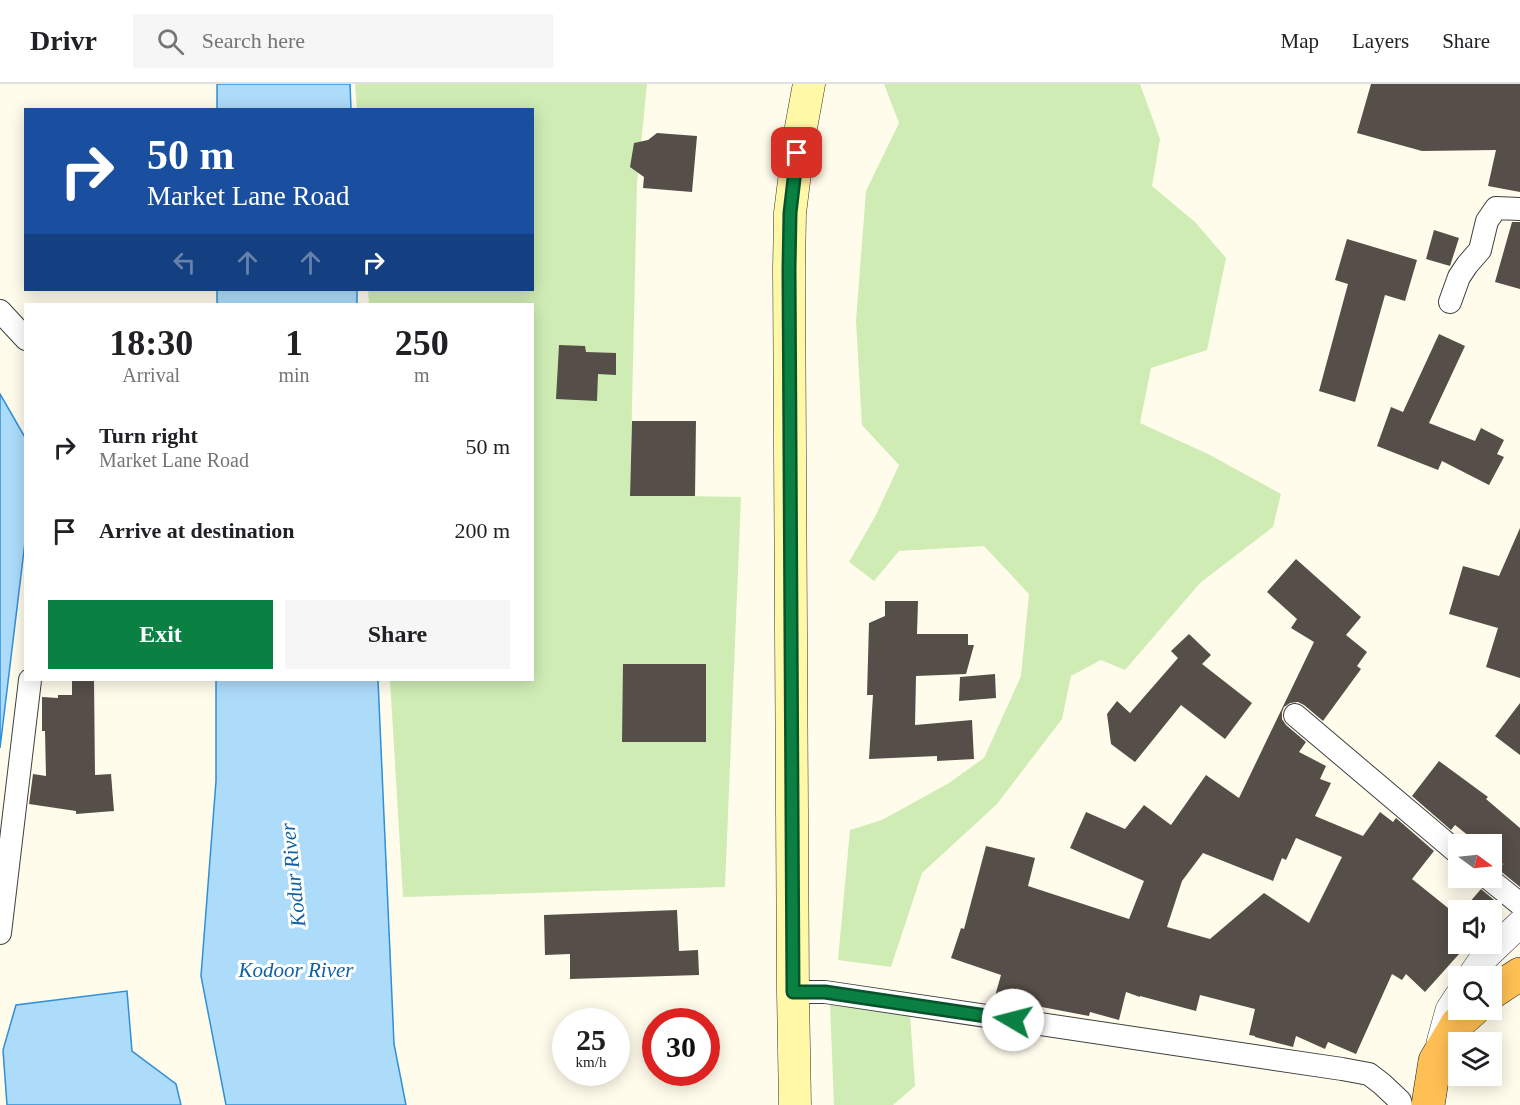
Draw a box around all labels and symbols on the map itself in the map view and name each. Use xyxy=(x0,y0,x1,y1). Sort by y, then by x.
pin xyxy=(771,127,822,178)
water label: Kodur River xyxy=(276,821,310,929)
north arrow xyxy=(1448,834,1502,888)
water label: Kodoor River xyxy=(238,958,354,982)
position arrow xyxy=(981,988,1045,1052)
speed limit sign: 30 xyxy=(642,1008,720,1086)

